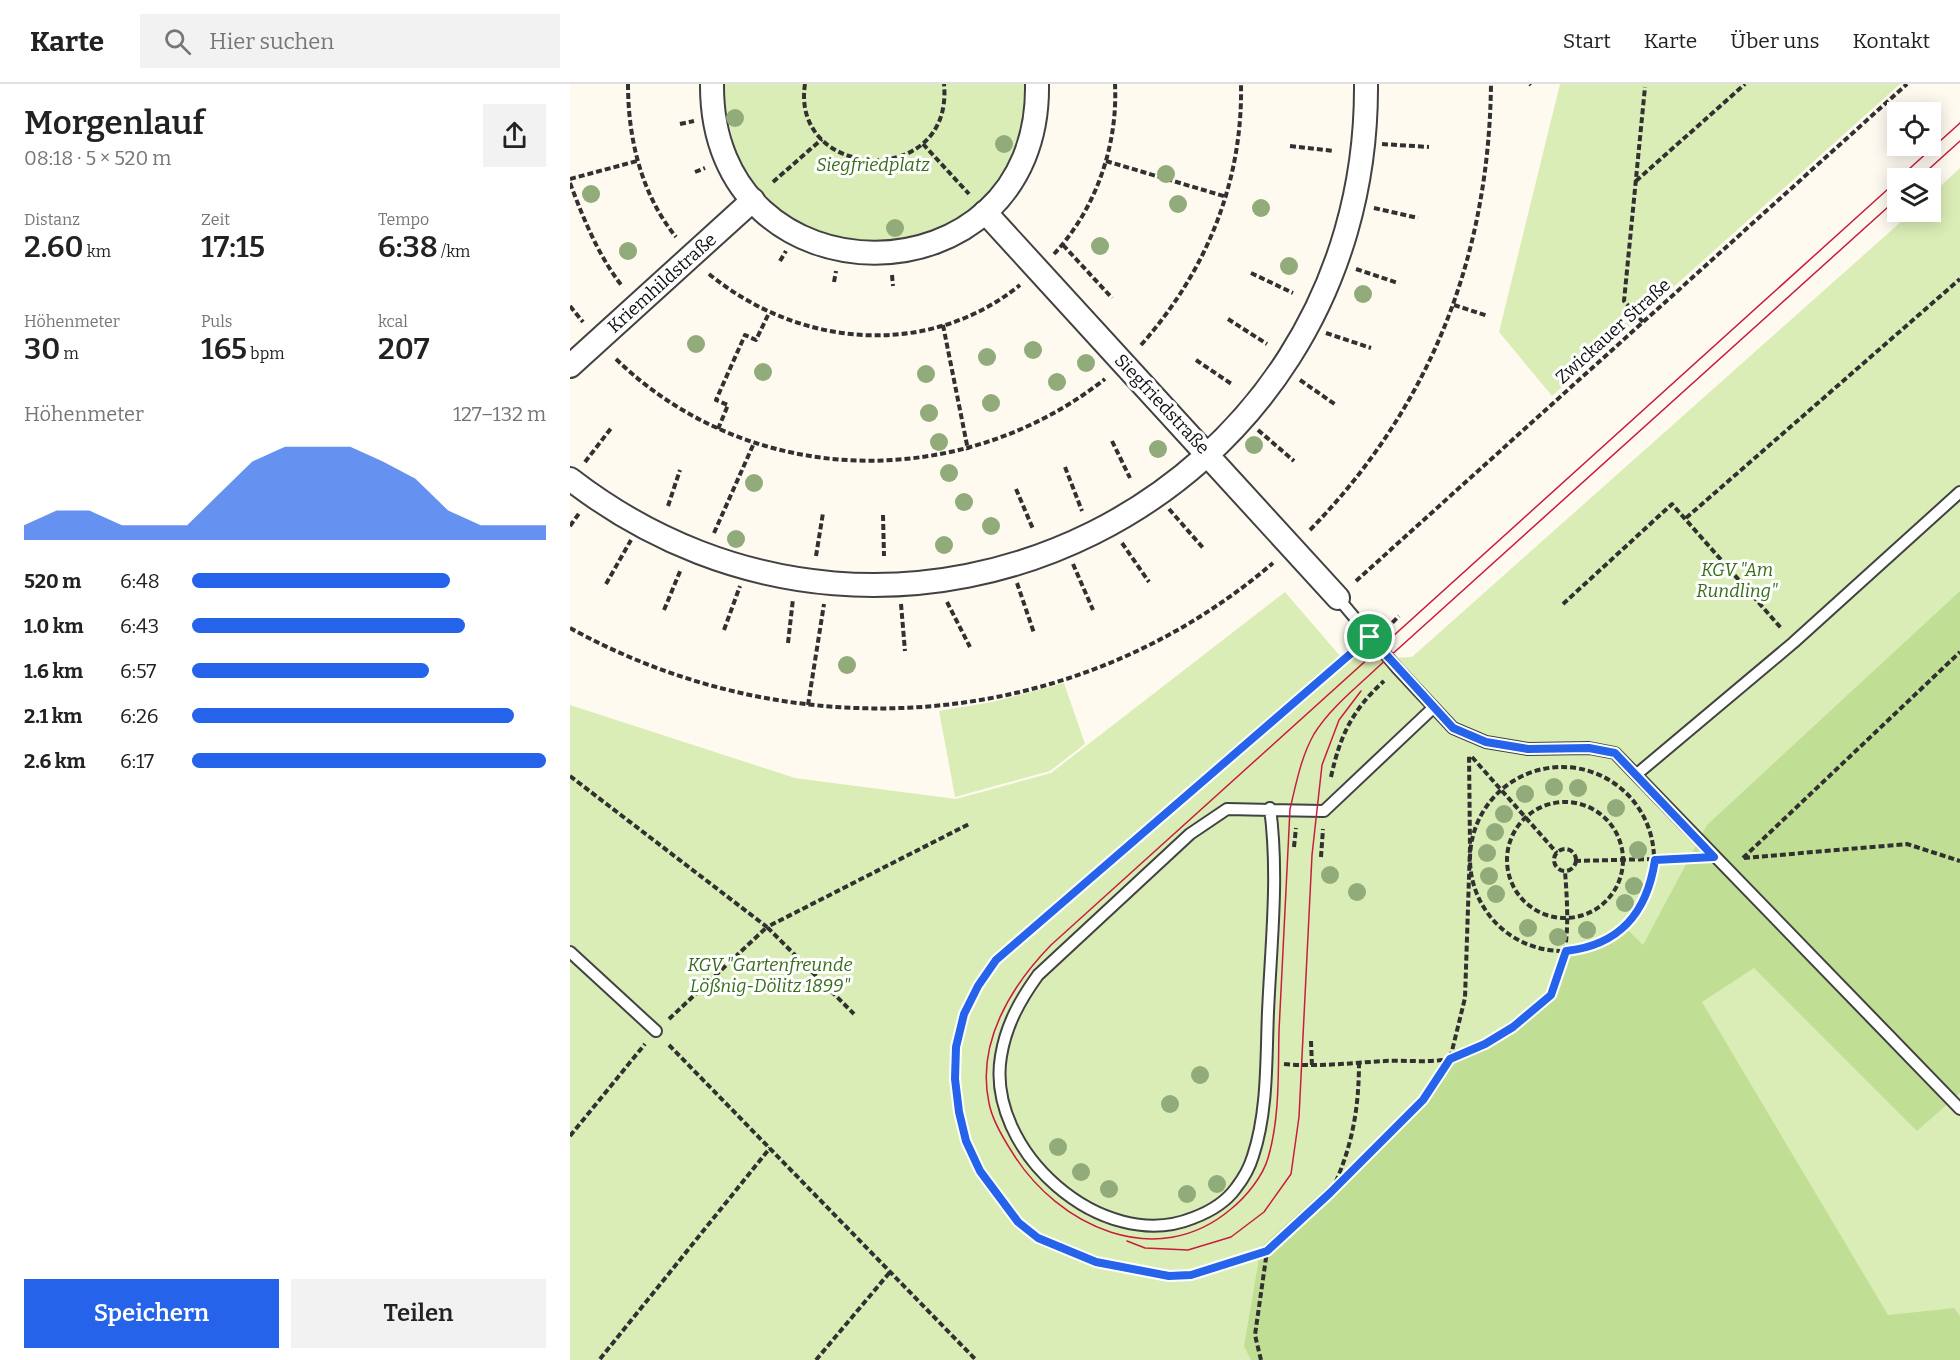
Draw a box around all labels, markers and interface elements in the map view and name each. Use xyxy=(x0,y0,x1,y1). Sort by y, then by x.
search box xyxy=(140,14,560,68)
text: Karte xyxy=(30,25,104,58)
icon: search xyxy=(161,25,194,58)
text: Hier suchen xyxy=(209,28,334,55)
text: Start xyxy=(1563,28,1611,54)
text: Karte xyxy=(1644,28,1697,54)
text: Über uns xyxy=(1730,28,1820,54)
text: Kontakt xyxy=(1853,28,1930,54)
map controls xyxy=(1887,102,1941,222)
button: locate xyxy=(1887,102,1941,156)
text: Morgenlauf xyxy=(24,103,205,143)
button: share xyxy=(483,104,546,167)
text: 08:18 · 5 × 520 m xyxy=(24,146,171,170)
park label: Siegfriedplatz xyxy=(816,154,930,176)
button: layers xyxy=(1887,168,1941,222)
text: Distanz xyxy=(24,210,80,229)
text: Zeit xyxy=(201,210,230,229)
text: Tempo xyxy=(378,210,429,229)
street label: Kriemhildstraße xyxy=(603,228,721,338)
text: 2.60 xyxy=(24,229,84,265)
text: 17:15 xyxy=(201,229,265,265)
text: 6:38 xyxy=(378,229,438,265)
text: km xyxy=(84,242,111,261)
text: /km xyxy=(438,242,470,261)
street label: Zwickauer Straße xyxy=(1551,274,1675,388)
text: Höhenmeter xyxy=(24,312,120,331)
text: Puls xyxy=(201,312,233,331)
text: kcal xyxy=(378,312,408,331)
text: 30 xyxy=(24,331,60,367)
text: 165 xyxy=(201,331,247,367)
text: 207 xyxy=(378,331,430,367)
text: m xyxy=(60,344,79,363)
text: bpm xyxy=(247,344,284,363)
street label: Siegfriedstraße xyxy=(1110,349,1214,459)
text: Höhenmeter xyxy=(24,402,144,426)
text: 127–132 m xyxy=(453,402,546,426)
park label: KGV "Am Rundling" xyxy=(1696,559,1778,602)
text: 520 m xyxy=(24,569,81,593)
text: 6:48 xyxy=(120,569,160,593)
pin xyxy=(1344,611,1395,662)
text: 1.0 km xyxy=(24,614,84,638)
text: 6:43 xyxy=(120,614,159,638)
icon: arrive xyxy=(1353,620,1386,653)
text: 1.6 km xyxy=(24,659,83,683)
text: 6:57 xyxy=(120,659,156,683)
text: 2.1 km xyxy=(24,704,82,728)
text: 6:26 xyxy=(120,704,159,728)
text: 2.6 km xyxy=(24,749,86,773)
text: 6:17 xyxy=(120,749,154,773)
park label: KGV "Gartenfreunde Lößnig-Dölitz 1899" xyxy=(687,954,853,997)
button: Speichern xyxy=(24,1279,279,1348)
button: Teilen xyxy=(291,1279,546,1348)

